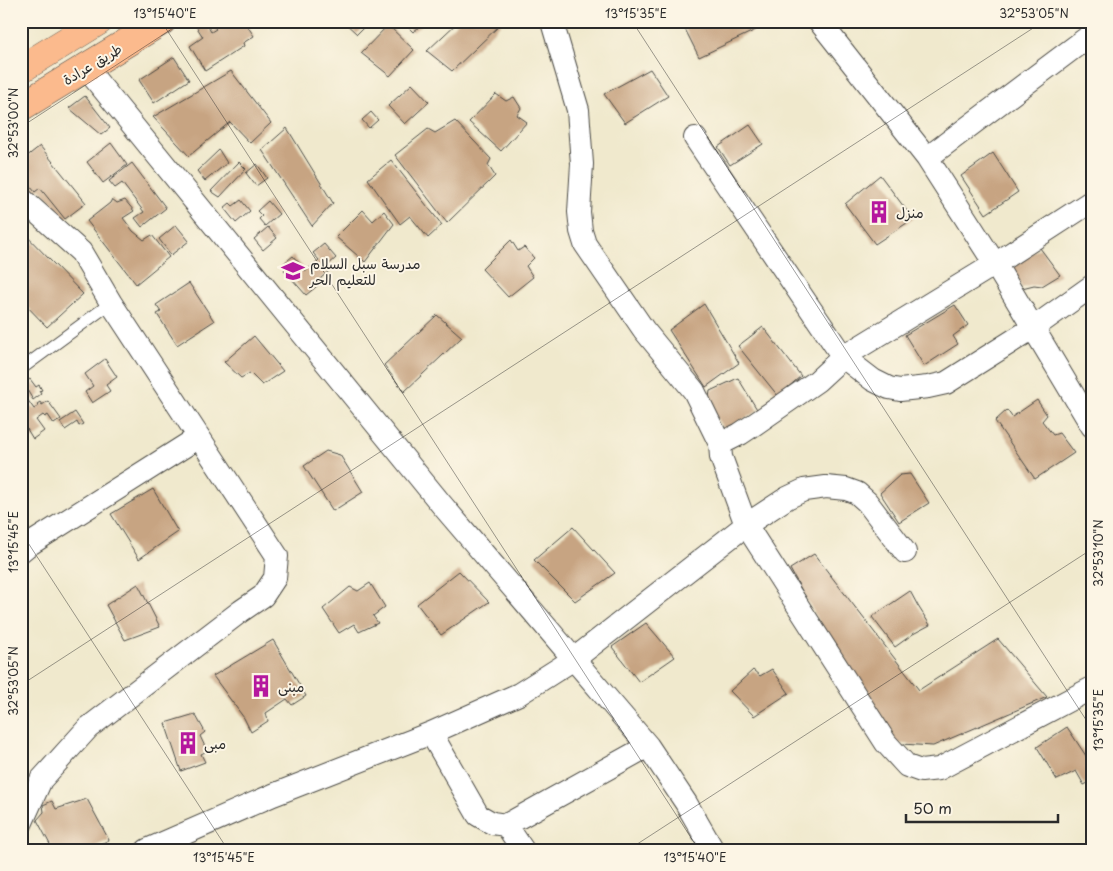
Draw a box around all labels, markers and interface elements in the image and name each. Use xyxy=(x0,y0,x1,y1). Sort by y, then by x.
text: 13°15'40"E xyxy=(133,4,197,22)
text: 13°15'35"E xyxy=(605,4,667,22)
text: 32°53'05"N xyxy=(999,4,1069,22)
street label: طريق عرادة xyxy=(58,38,126,90)
text: 32°53'00"N xyxy=(4,88,22,158)
building icon: منزل xyxy=(866,199,892,225)
place label: منزل xyxy=(896,202,924,223)
place label: مدرسة سبل السلام للتعليم الحر xyxy=(309,253,420,291)
school or university icon: مدرسة سبل السلام للتعليم الحر xyxy=(280,258,306,284)
text: 13°15'45"E xyxy=(4,511,22,573)
text: 32°53'10"N xyxy=(1089,519,1107,587)
text: 32°53'05"N xyxy=(4,646,22,716)
building icon: مبنى xyxy=(248,673,274,699)
place label: مبنى xyxy=(278,676,304,697)
text: 13°15'35"E xyxy=(1089,689,1107,751)
building icon: مبى xyxy=(175,730,201,756)
place label: مبى xyxy=(204,733,226,754)
scale bar xyxy=(906,791,1058,823)
text: 50 m xyxy=(913,796,952,819)
text: 13°15'45"E xyxy=(193,848,255,866)
text: 13°15'40"E xyxy=(663,848,727,866)

